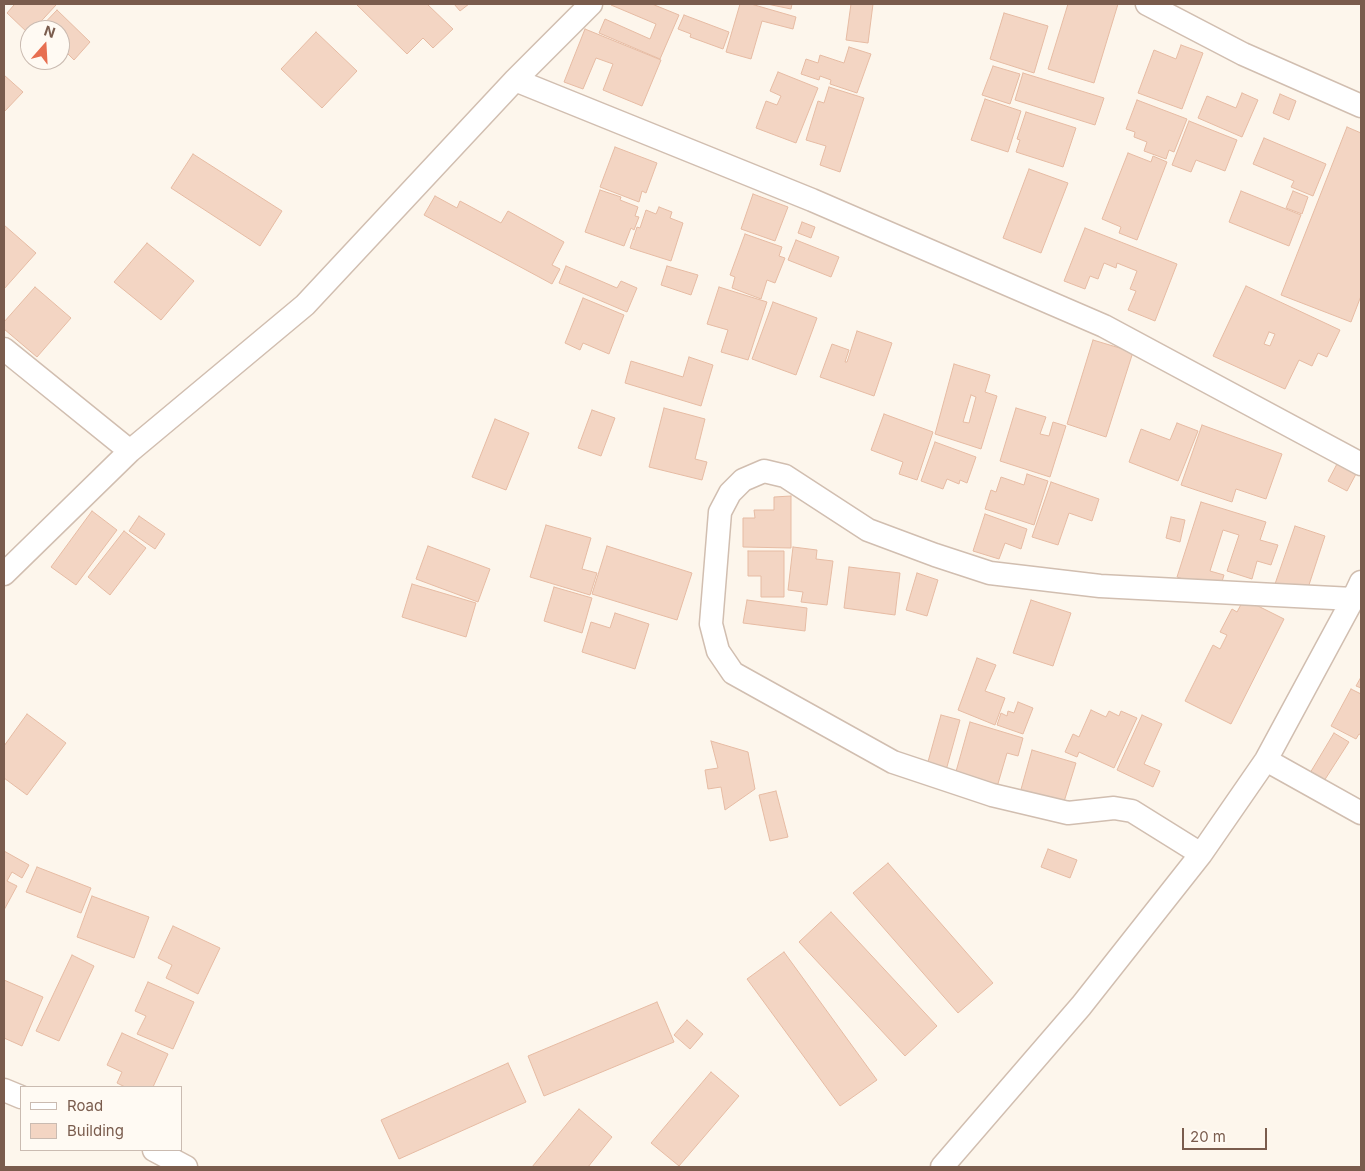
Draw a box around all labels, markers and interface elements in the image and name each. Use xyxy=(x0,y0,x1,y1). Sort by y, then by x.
north arrow xyxy=(20,20,70,70)
text: N xyxy=(42,22,58,41)
legend xyxy=(20,1086,182,1151)
text: Road xyxy=(67,1096,103,1115)
scale bar xyxy=(1185,1118,1270,1150)
text: Building xyxy=(67,1121,124,1140)
text: 20 m xyxy=(1190,1127,1226,1146)

